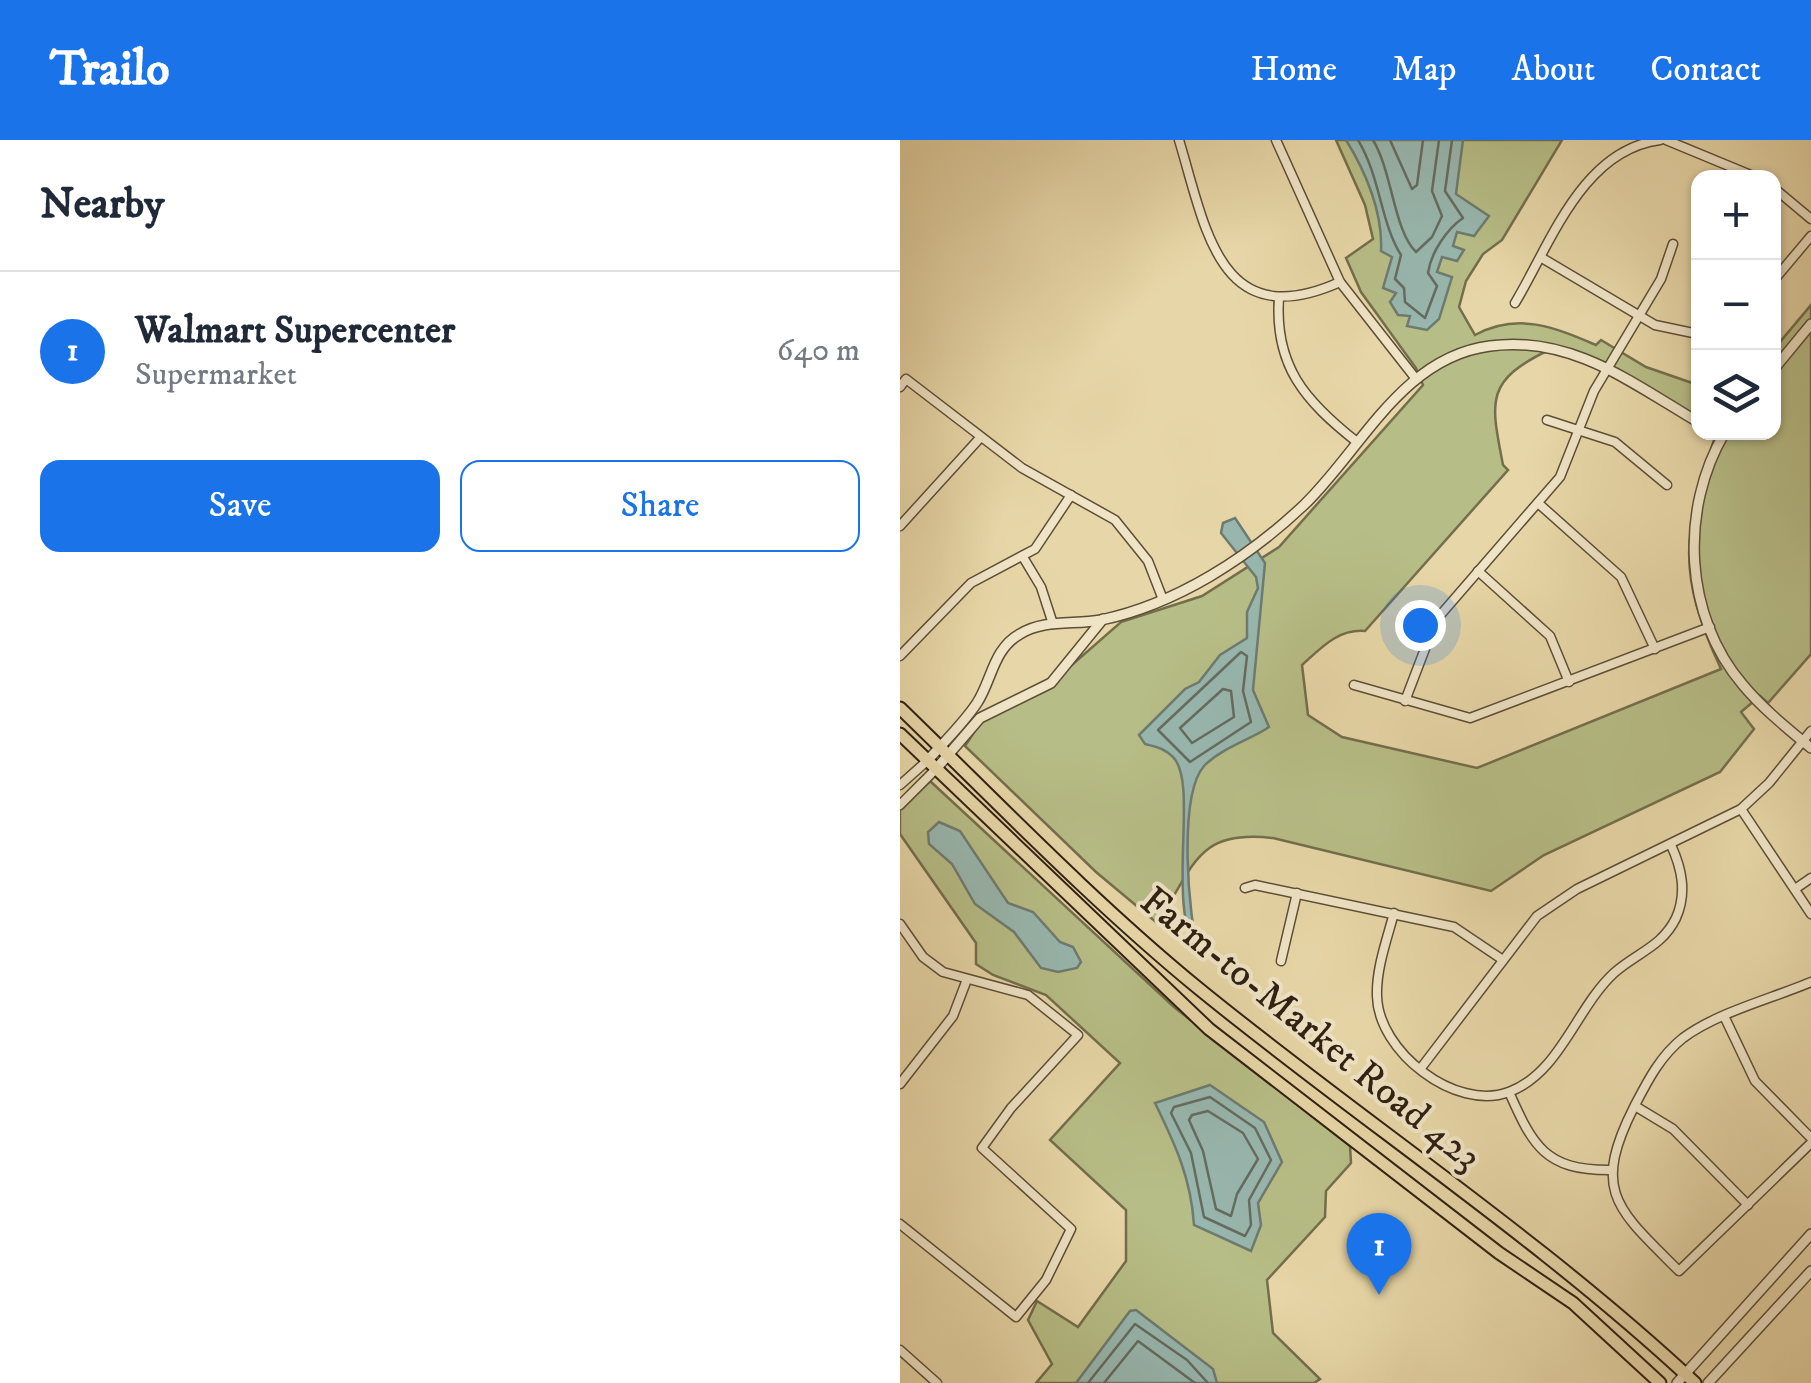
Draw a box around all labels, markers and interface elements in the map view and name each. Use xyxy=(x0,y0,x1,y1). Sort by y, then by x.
text: Trailo xyxy=(50,40,170,100)
text: Home xyxy=(1250,48,1337,92)
text: Map xyxy=(1392,48,1456,92)
text: About xyxy=(1511,48,1595,92)
text: Contact xyxy=(1650,48,1761,92)
map controls xyxy=(1691,170,1781,440)
button: + xyxy=(1691,170,1781,260)
text: Nearby xyxy=(40,179,164,231)
button: − xyxy=(1691,260,1781,350)
text: Walmart Supercenter xyxy=(135,307,455,355)
text: 1 xyxy=(67,331,78,371)
text: 640 m xyxy=(777,331,860,371)
button: layers xyxy=(1691,350,1781,440)
text: Supermarket xyxy=(135,355,297,395)
button: Save xyxy=(40,460,440,552)
button: Share xyxy=(460,460,860,552)
your location xyxy=(1395,600,1446,651)
street label: Farm-to-Market Road 423 xyxy=(1129,877,1491,1183)
pin: 1 xyxy=(1346,1212,1412,1295)

